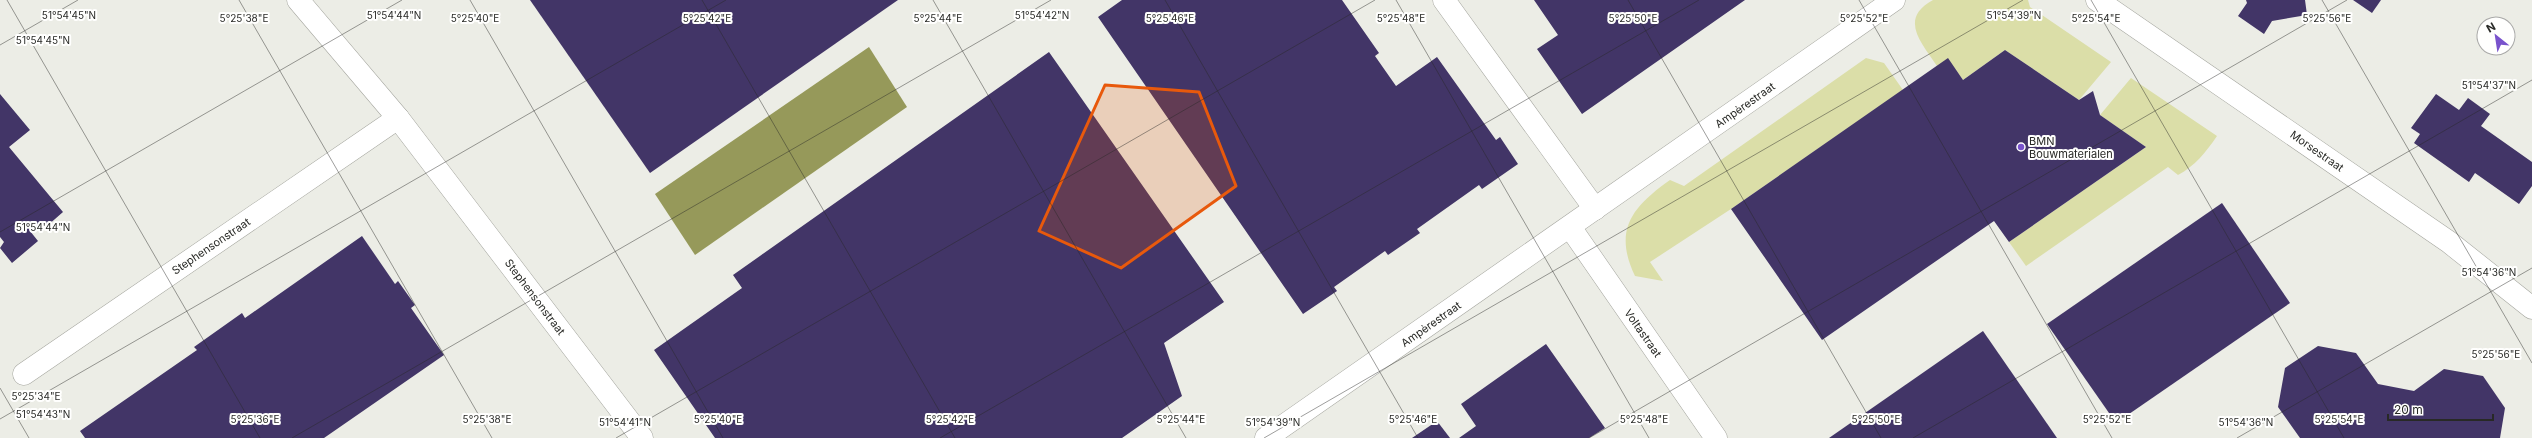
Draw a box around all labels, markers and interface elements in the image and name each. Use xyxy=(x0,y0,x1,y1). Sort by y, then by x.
text: 51°54'45"N xyxy=(42,9,96,21)
text: 51°54'44"N xyxy=(367,9,421,21)
text: 51°54'42"N xyxy=(1015,9,1069,21)
text: 51°54'39"N xyxy=(1987,9,2041,21)
text: 5°25'38"E xyxy=(220,12,268,24)
text: 5°25'40"E xyxy=(451,12,499,24)
text: 5°25'42"E xyxy=(683,12,731,24)
text: 5°25'44"E xyxy=(914,12,962,24)
text: 5°25'46"E xyxy=(1146,12,1194,24)
text: 5°25'48"E xyxy=(1377,12,1425,24)
text: 5°25'50"E xyxy=(1609,12,1657,24)
text: 5°25'52"E xyxy=(1840,12,1888,24)
text: 5°25'54"E xyxy=(2071,12,2121,24)
text: 5°25'56"E xyxy=(2303,12,2351,24)
north arrow xyxy=(2476,16,2516,56)
text: N xyxy=(2484,19,2498,35)
text: 51°54'45"N xyxy=(16,34,70,46)
street label: Ampèrestraat xyxy=(1712,79,1778,131)
text: 51°54'37"N xyxy=(2462,79,2516,91)
street label: Morsestraat xyxy=(2287,127,2347,175)
place label: BMN Bouwmaterialen xyxy=(2029,134,2113,161)
marker: BMN Bouwmaterialen xyxy=(2016,142,2026,152)
street label: Stephensonstraat xyxy=(169,214,253,277)
text: 51°54'44"N xyxy=(16,221,70,233)
street label: Stephensonstraat xyxy=(502,256,568,338)
text: 51°54'36"N xyxy=(2462,266,2516,278)
street label: Ampèrestraat xyxy=(1398,298,1464,350)
street label: Voltastraat xyxy=(1621,306,1665,360)
text: 5°25'56"E xyxy=(2472,348,2520,360)
text: 5°25'34"E xyxy=(11,390,61,402)
scale bar xyxy=(2388,396,2493,422)
text: 20 m xyxy=(2394,402,2423,417)
text: 51°54'43"N xyxy=(16,408,70,420)
text: 5°25'36"E xyxy=(231,413,279,425)
text: 5°25'38"E xyxy=(463,413,511,425)
text: 5°25'40"E xyxy=(694,413,742,425)
text: 5°25'42"E xyxy=(926,413,974,425)
text: 5°25'44"E xyxy=(1157,413,1205,425)
text: 5°25'46"E xyxy=(1389,413,1437,425)
text: 5°25'48"E xyxy=(1620,413,1668,425)
text: 5°25'50"E xyxy=(1852,413,1900,425)
text: 5°25'52"E xyxy=(2083,413,2131,425)
text: 5°25'54"E xyxy=(2314,413,2364,425)
text: 51°54'41"N xyxy=(599,416,651,428)
text: 51°54'39"N xyxy=(1246,416,1300,428)
text: 51°54'36"N xyxy=(2219,416,2273,428)

